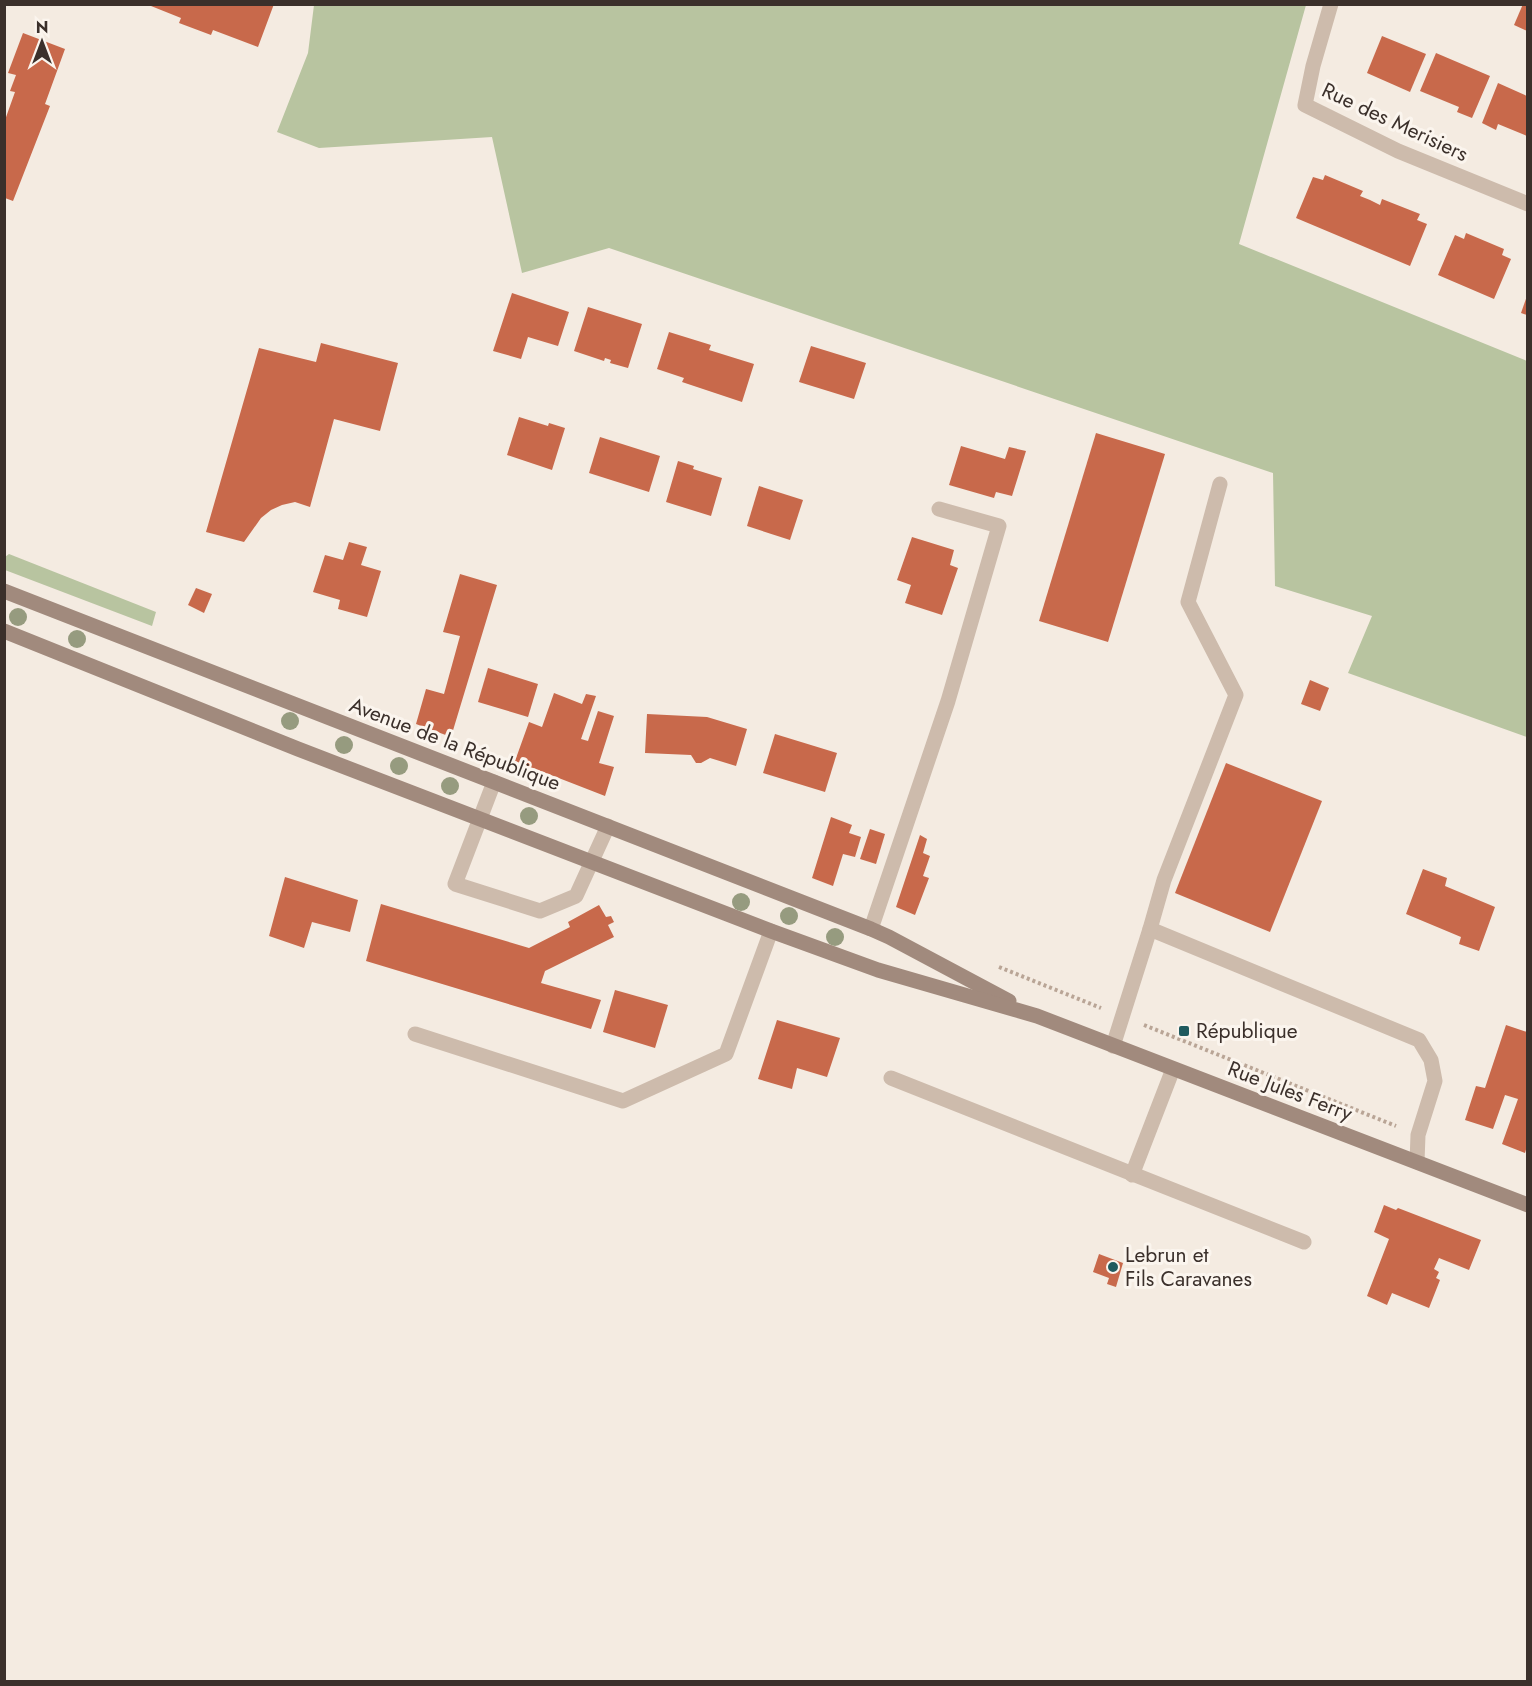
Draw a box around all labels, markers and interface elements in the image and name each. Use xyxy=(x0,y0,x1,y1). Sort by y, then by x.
north arrow xyxy=(12,12,72,72)
text: N xyxy=(36,16,48,39)
street label: Rue des Merisiers xyxy=(1317,75,1473,169)
street label: Avenue de la République xyxy=(345,690,565,798)
place label: République xyxy=(1196,1016,1298,1046)
marker: République xyxy=(1177,1024,1191,1038)
street label: Rue Jules Ferry xyxy=(1223,1053,1357,1129)
place label: Lebrun et Fils Caravanes xyxy=(1125,1240,1252,1294)
marker: Lebrun et Fils Caravanes xyxy=(1106,1260,1120,1274)

